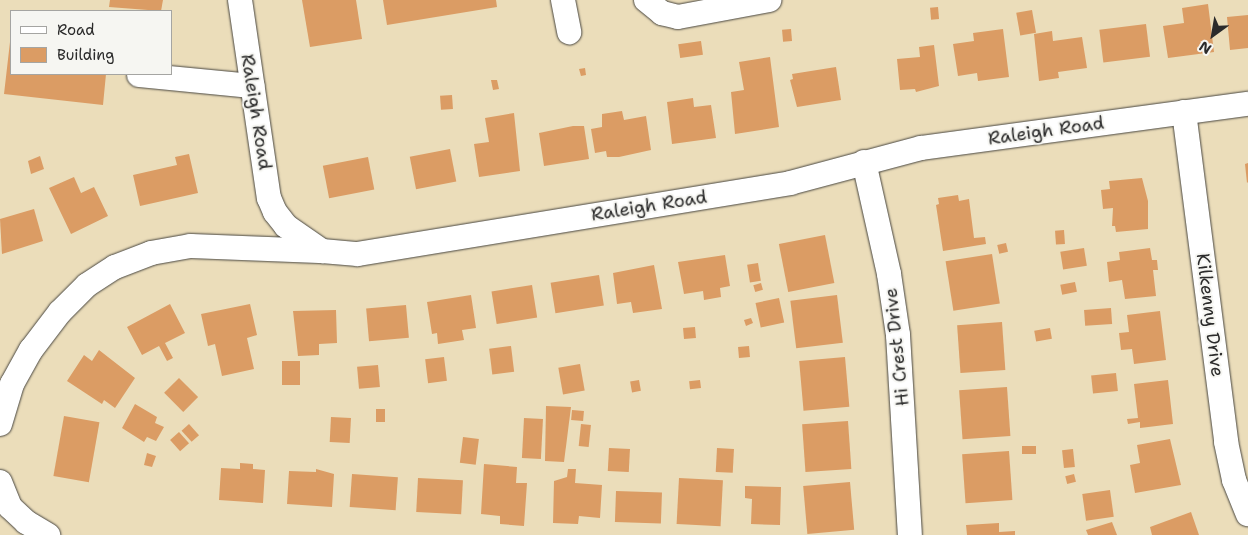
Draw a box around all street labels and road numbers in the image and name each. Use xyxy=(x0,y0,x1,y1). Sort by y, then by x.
street label: Raleigh Road xyxy=(236,53,276,171)
street label: Raleigh Road xyxy=(987,112,1105,150)
street label: Raleigh Road xyxy=(590,186,708,226)
street label: Kilkenny Drive xyxy=(1192,252,1228,378)
street label: Hi Crest Drive xyxy=(880,287,914,407)

